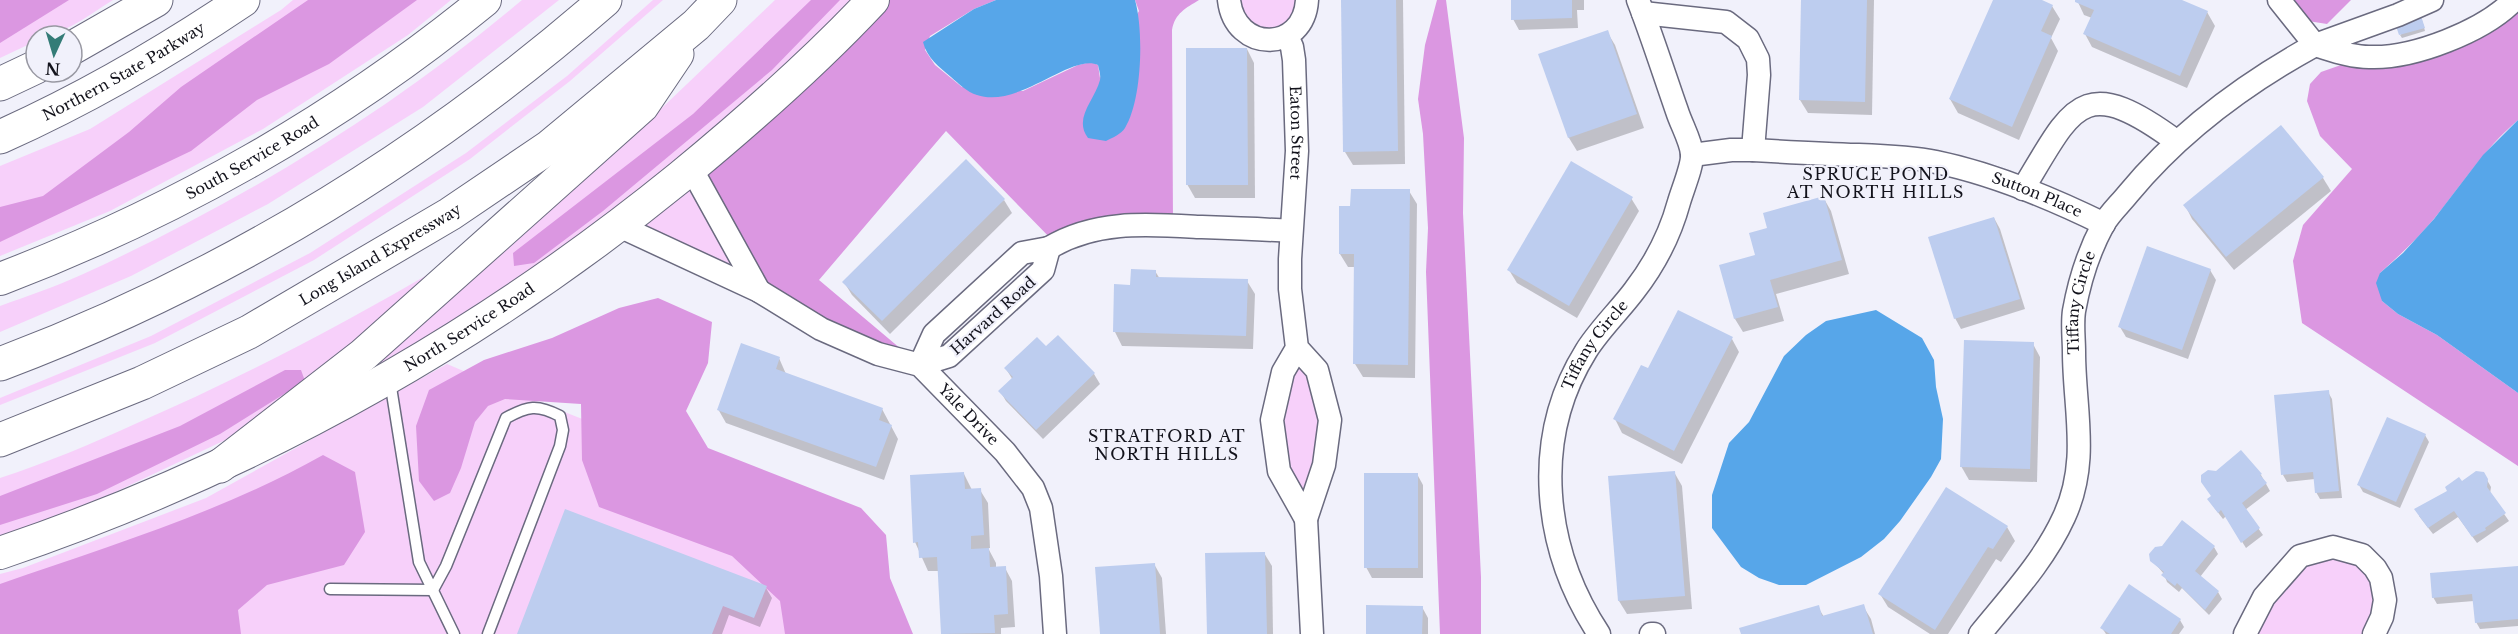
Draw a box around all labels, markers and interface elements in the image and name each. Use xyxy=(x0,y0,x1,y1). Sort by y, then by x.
street label: Northern State Parkway xyxy=(38,19,208,123)
north arrow xyxy=(24,24,84,84)
street label: Eaton Street xyxy=(1286,85,1307,181)
street label: South Service Road xyxy=(182,112,322,203)
district label: SPRUCE POND AT NORTH HILLS xyxy=(1786,164,1965,202)
street label: Sutton Place xyxy=(1989,168,2085,221)
street label: Long Island Expressway xyxy=(296,199,465,309)
street label: Tiffany Circle xyxy=(2063,248,2099,355)
street label: Harvard Road xyxy=(946,272,1039,359)
street label: North Service Road xyxy=(400,279,538,375)
street label: Tiffany Circle xyxy=(1557,296,1632,393)
street label: Yale Drive xyxy=(934,379,1003,449)
district label: STRATFORD AT NORTH HILLS xyxy=(1088,426,1246,464)

